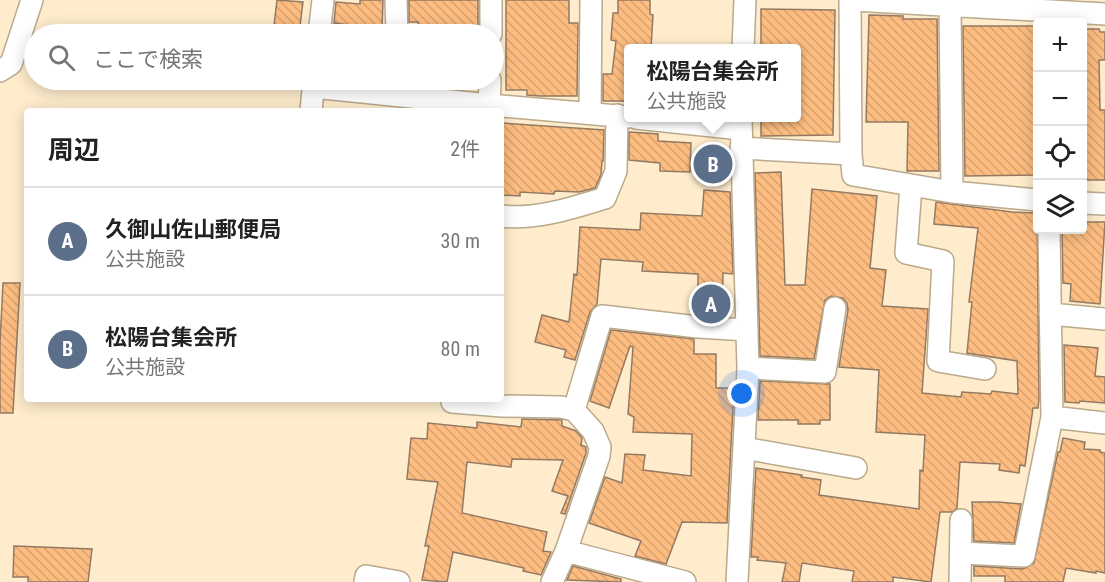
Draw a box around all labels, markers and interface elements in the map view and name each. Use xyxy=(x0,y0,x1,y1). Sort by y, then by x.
map controls xyxy=(1033,18,1087,234)
button: + xyxy=(1033,18,1087,72)
search box xyxy=(24,24,504,90)
icon: search xyxy=(45,41,78,74)
popup xyxy=(624,44,801,122)
text: ここで検索 xyxy=(93,47,203,72)
text: 松陽台集会所 xyxy=(646,59,779,84)
button: − xyxy=(1033,72,1087,126)
text: 公共施設 xyxy=(646,89,726,113)
button: locate xyxy=(1033,126,1087,180)
text: 周辺 xyxy=(48,135,100,165)
text: 2件 xyxy=(450,137,480,161)
pin: B xyxy=(694,142,732,186)
button: layers xyxy=(1033,180,1087,234)
text: 久御山佐山郵便局 xyxy=(105,217,281,242)
text: A xyxy=(62,229,73,253)
text: 30 m xyxy=(441,229,480,253)
text: 公共施設 xyxy=(105,247,185,271)
pin: A xyxy=(692,282,730,326)
text: 松陽台集会所 xyxy=(105,325,237,350)
text: B xyxy=(62,337,73,361)
text: 80 m xyxy=(441,337,480,361)
text: 公共施設 xyxy=(105,355,185,379)
your location xyxy=(727,379,756,408)

